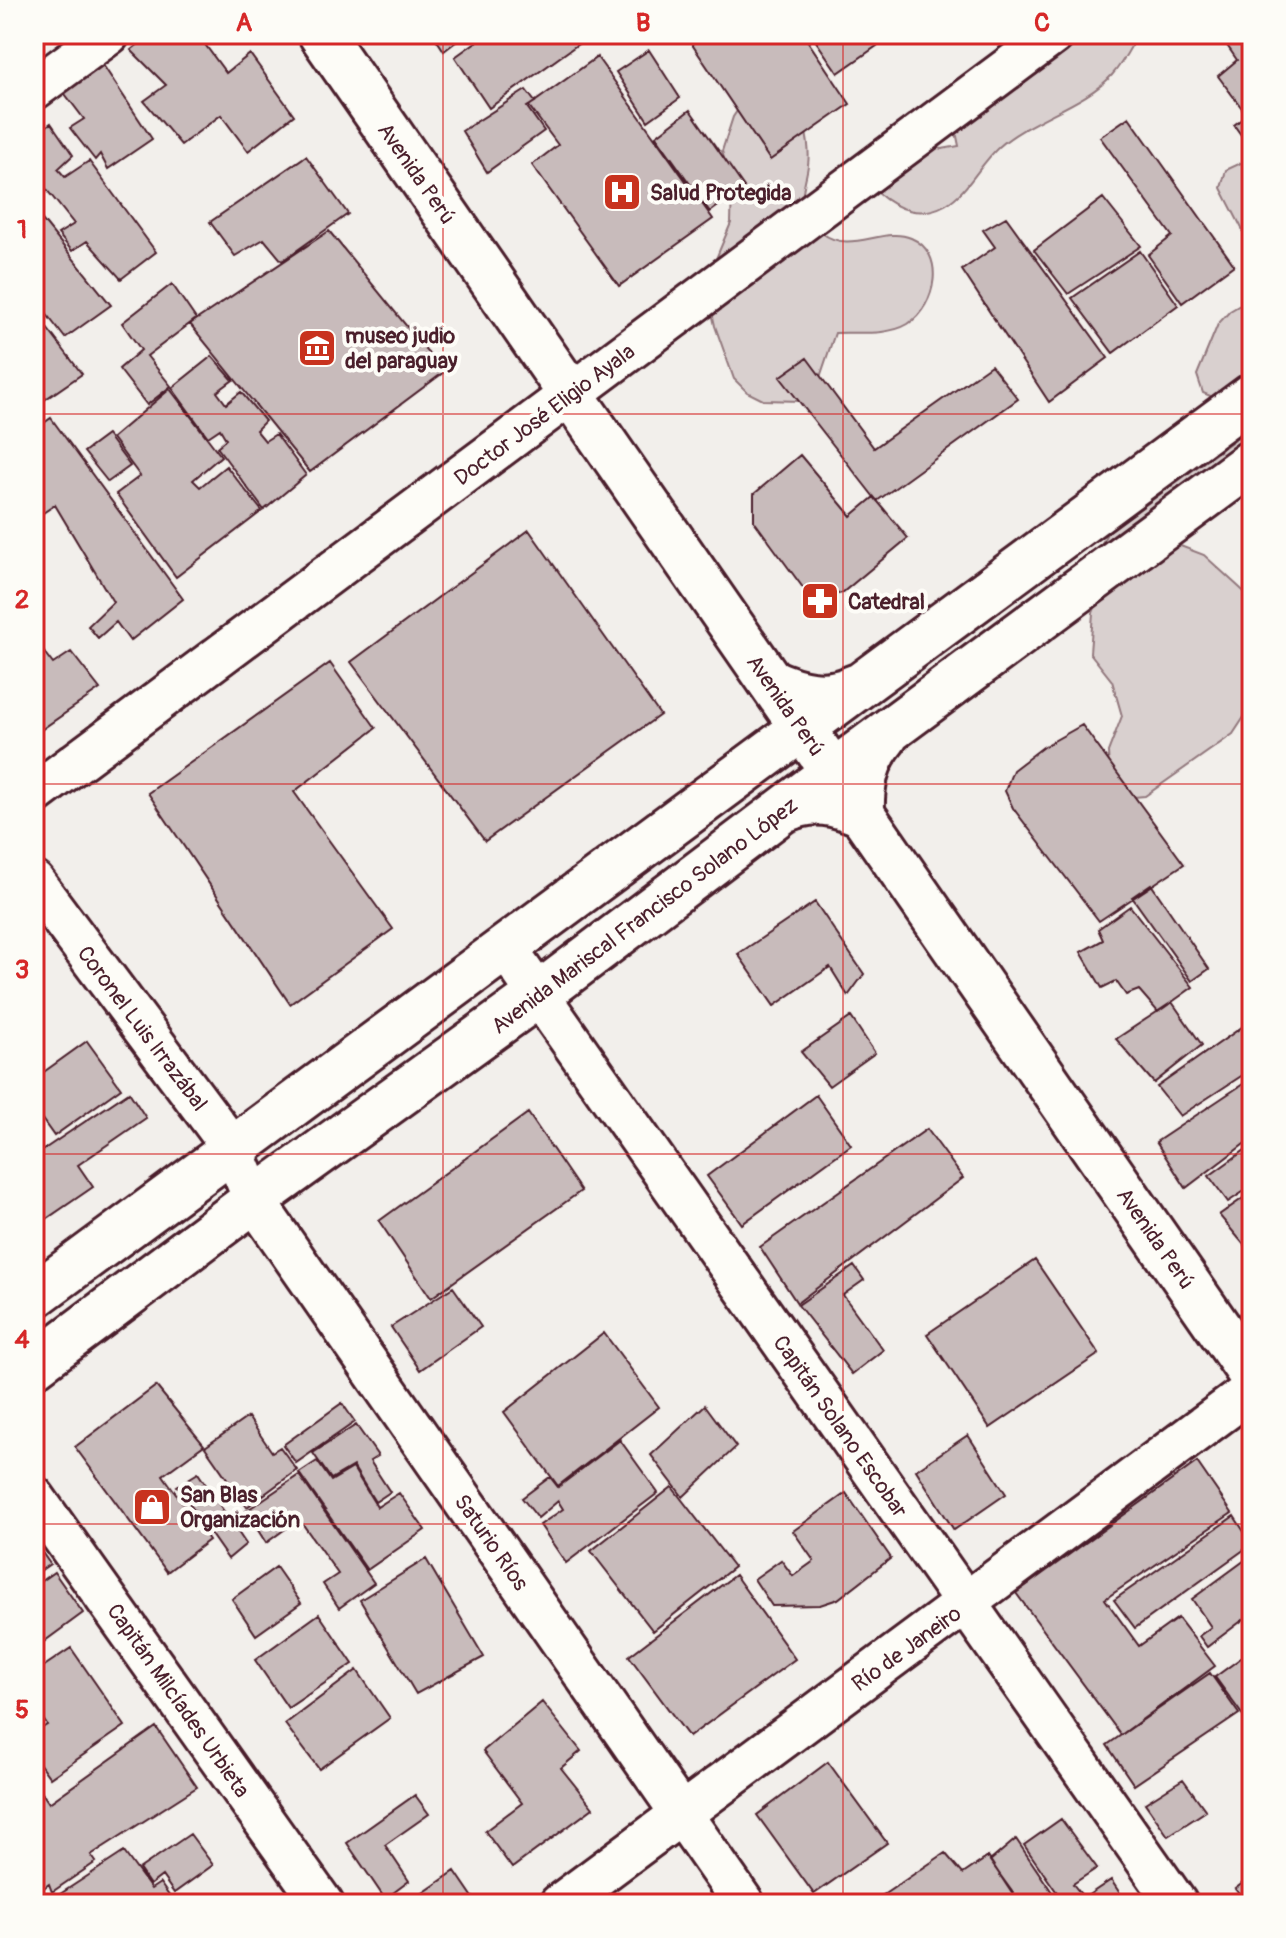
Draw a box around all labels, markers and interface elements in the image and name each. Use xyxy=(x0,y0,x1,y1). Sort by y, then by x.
text: A xyxy=(236,7,253,39)
text: B xyxy=(636,7,650,39)
text: C xyxy=(1034,7,1050,39)
street label: Avenida Perú xyxy=(371,117,461,230)
hospital icon: Salud Protegida xyxy=(601,171,643,213)
place label: Salud Protegida xyxy=(650,179,792,207)
text: 1 xyxy=(17,214,27,246)
place label: museo judio del paraguay xyxy=(345,322,458,375)
museum icon: museo judio del paraguay xyxy=(296,327,338,369)
street label: Doctor José Eligio Ayala xyxy=(449,338,641,492)
pharmacy icon: Catedral xyxy=(799,580,841,622)
text: 2 xyxy=(15,584,29,616)
place label: Catedral xyxy=(848,588,925,616)
street label: Avenida Perú xyxy=(740,649,830,762)
street label: Avenida Mariscal Francisco Solano López xyxy=(486,791,803,1040)
street label: Coronel Luis Irrazábal xyxy=(71,940,214,1117)
text: 3 xyxy=(15,954,29,986)
street label: Avenida Perú xyxy=(1110,1182,1200,1295)
text: 4 xyxy=(14,1324,30,1356)
street label: Capitán Solano Escobar xyxy=(767,1330,914,1523)
place label: San Blas Organización xyxy=(180,1481,300,1534)
shop icon: San Blas Organización xyxy=(131,1486,173,1528)
street label: Saturio Ríos xyxy=(448,1489,535,1596)
street label: Capitán Milcíades Urbieta xyxy=(101,1598,256,1803)
street label: Río de Janeiro xyxy=(846,1600,967,1698)
text: 5 xyxy=(15,1694,29,1726)

